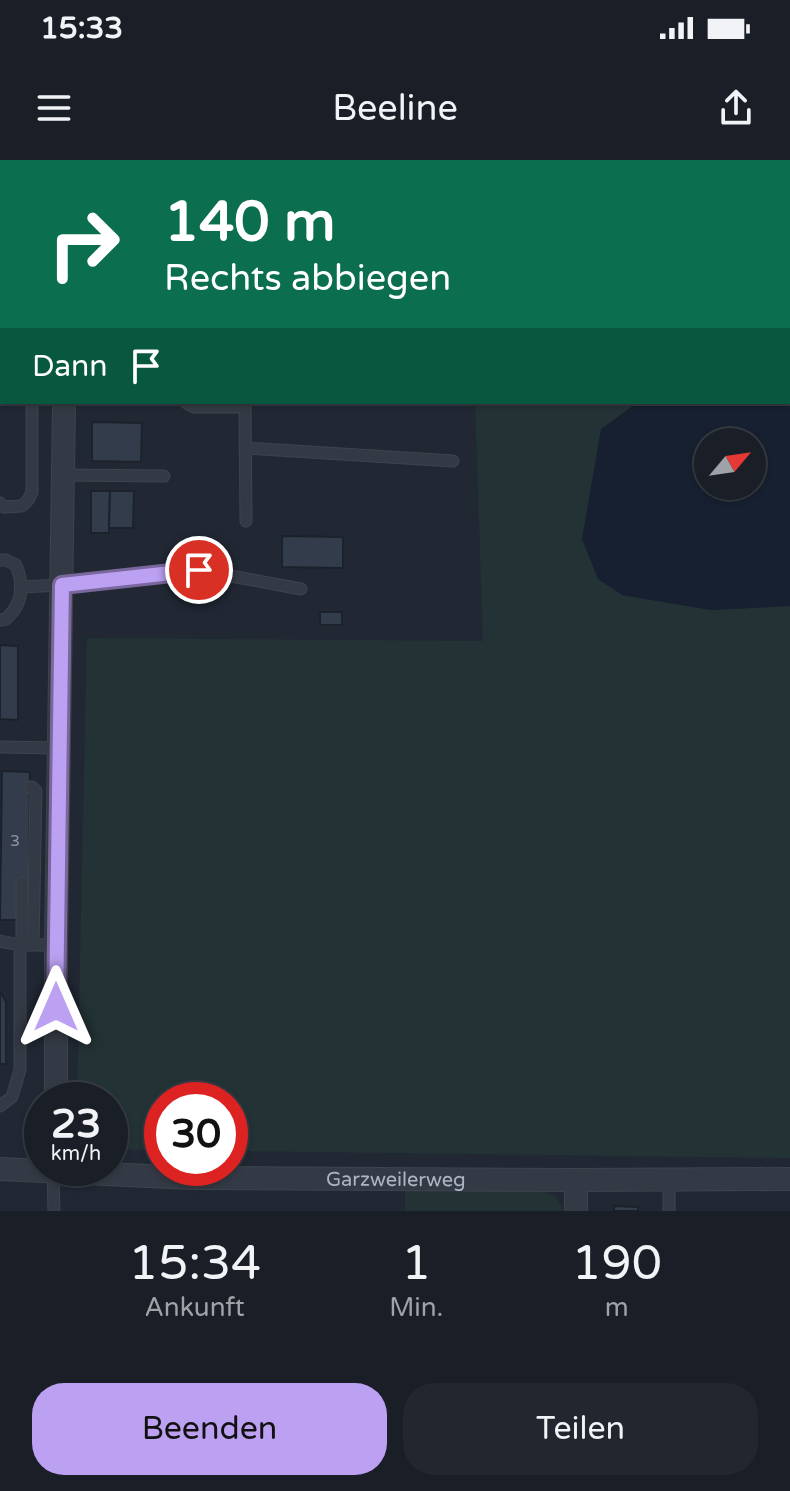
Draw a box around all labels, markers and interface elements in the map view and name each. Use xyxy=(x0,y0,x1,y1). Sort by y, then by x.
text: 15:33 xyxy=(40,10,123,47)
icon: menu xyxy=(32,86,76,130)
icon: share xyxy=(714,86,758,130)
text: Beeline xyxy=(332,87,458,130)
text: 140 m xyxy=(164,189,335,256)
icon: right xyxy=(32,192,136,296)
text: Rechts abbiegen xyxy=(164,257,451,300)
icon: arrive xyxy=(124,344,168,388)
text: Dann xyxy=(32,348,108,385)
north arrow xyxy=(694,428,766,500)
map controls xyxy=(694,428,766,500)
pin xyxy=(165,536,233,604)
icon: arrive xyxy=(177,548,221,592)
house number: 3 xyxy=(10,831,20,851)
position arrow xyxy=(14,965,98,1049)
speed limit sign: 30 xyxy=(144,1082,248,1186)
text: 23 xyxy=(51,1100,101,1148)
text: km/h xyxy=(51,1142,101,1166)
street label: Garzweilerweg xyxy=(326,1168,466,1192)
text: 15:34 xyxy=(128,1235,261,1293)
text: 1 xyxy=(401,1235,431,1293)
text: 190 xyxy=(571,1235,662,1293)
text: Ankunft xyxy=(145,1292,245,1323)
text: Min. xyxy=(389,1292,443,1323)
text: m xyxy=(605,1292,629,1323)
button: Beenden xyxy=(32,1383,387,1475)
button: Teilen xyxy=(403,1383,758,1475)

